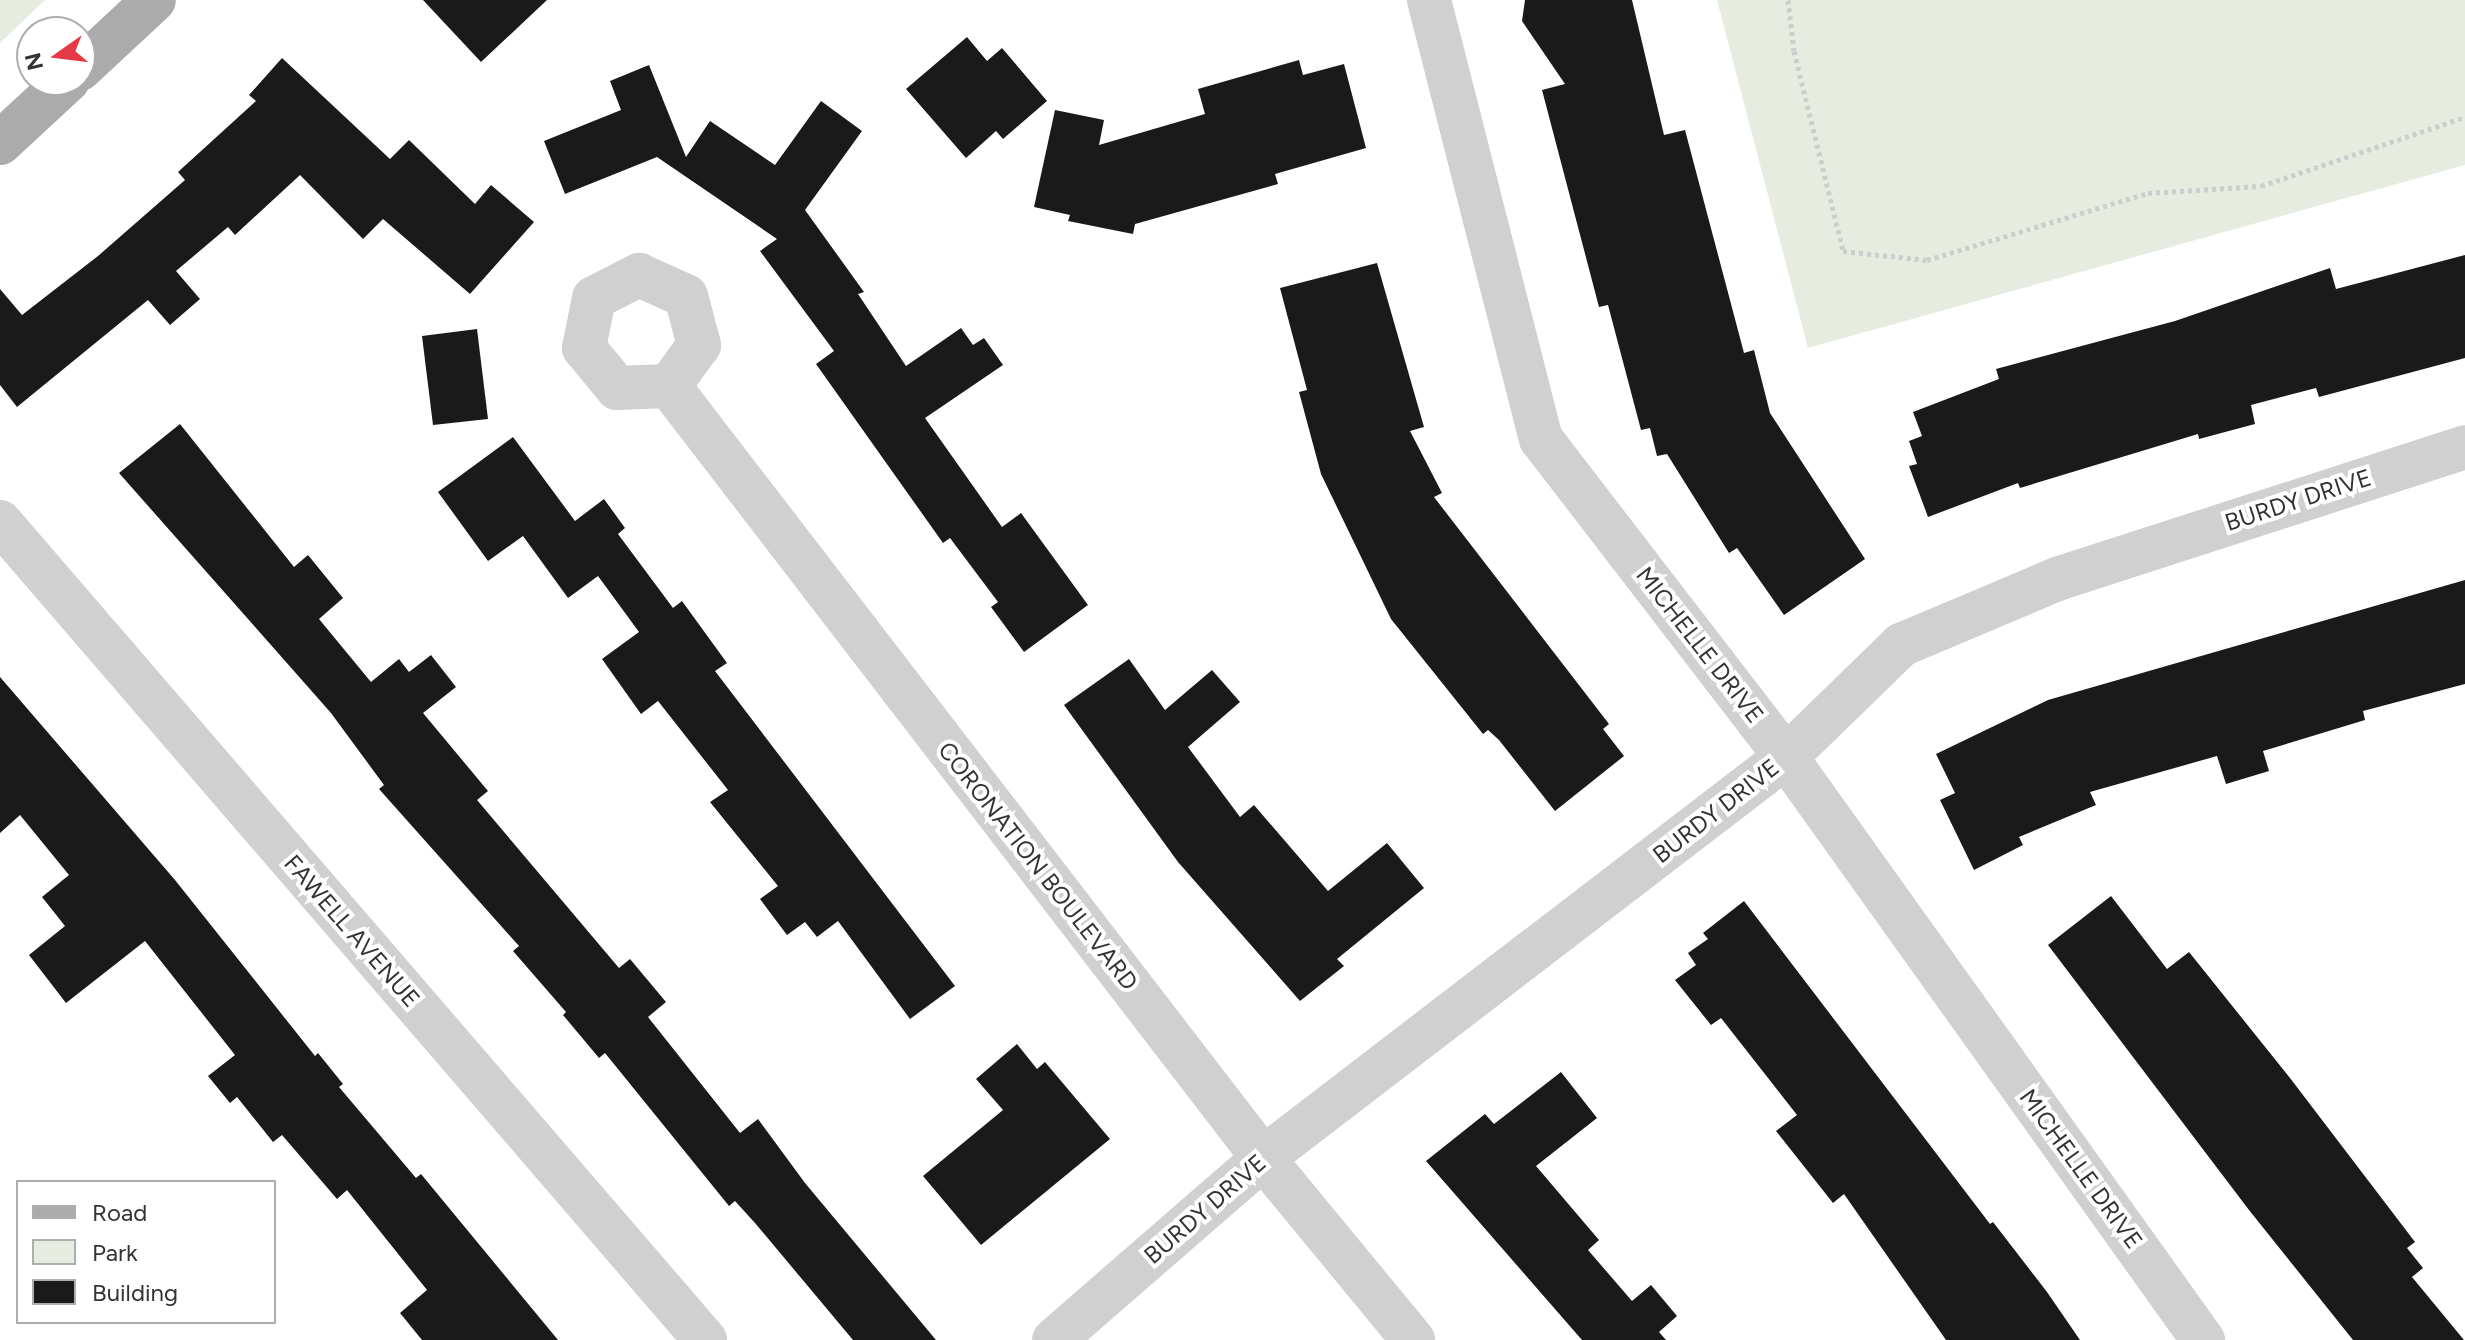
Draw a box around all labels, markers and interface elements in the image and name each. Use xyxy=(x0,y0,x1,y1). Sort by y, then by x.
north arrow xyxy=(16,16,96,96)
text: N xyxy=(19,50,49,73)
street label: BURDY DRIVE xyxy=(2221,463,2375,537)
street label: MICHELLE DRIVE xyxy=(1630,561,1770,729)
street label: CORONATION BOULEVARD xyxy=(932,736,1144,996)
street label: BURDY DRIVE xyxy=(1647,753,1785,869)
street label: FAWELL AVENUE xyxy=(278,849,426,1013)
street label: MICHELLE DRIVE xyxy=(2013,1084,2149,1254)
street label: BURDY DRIVE xyxy=(1138,1148,1272,1270)
legend xyxy=(16,1180,276,1324)
text: Road xyxy=(92,1198,147,1227)
text: Park xyxy=(92,1238,138,1267)
text: Building xyxy=(92,1278,178,1307)

